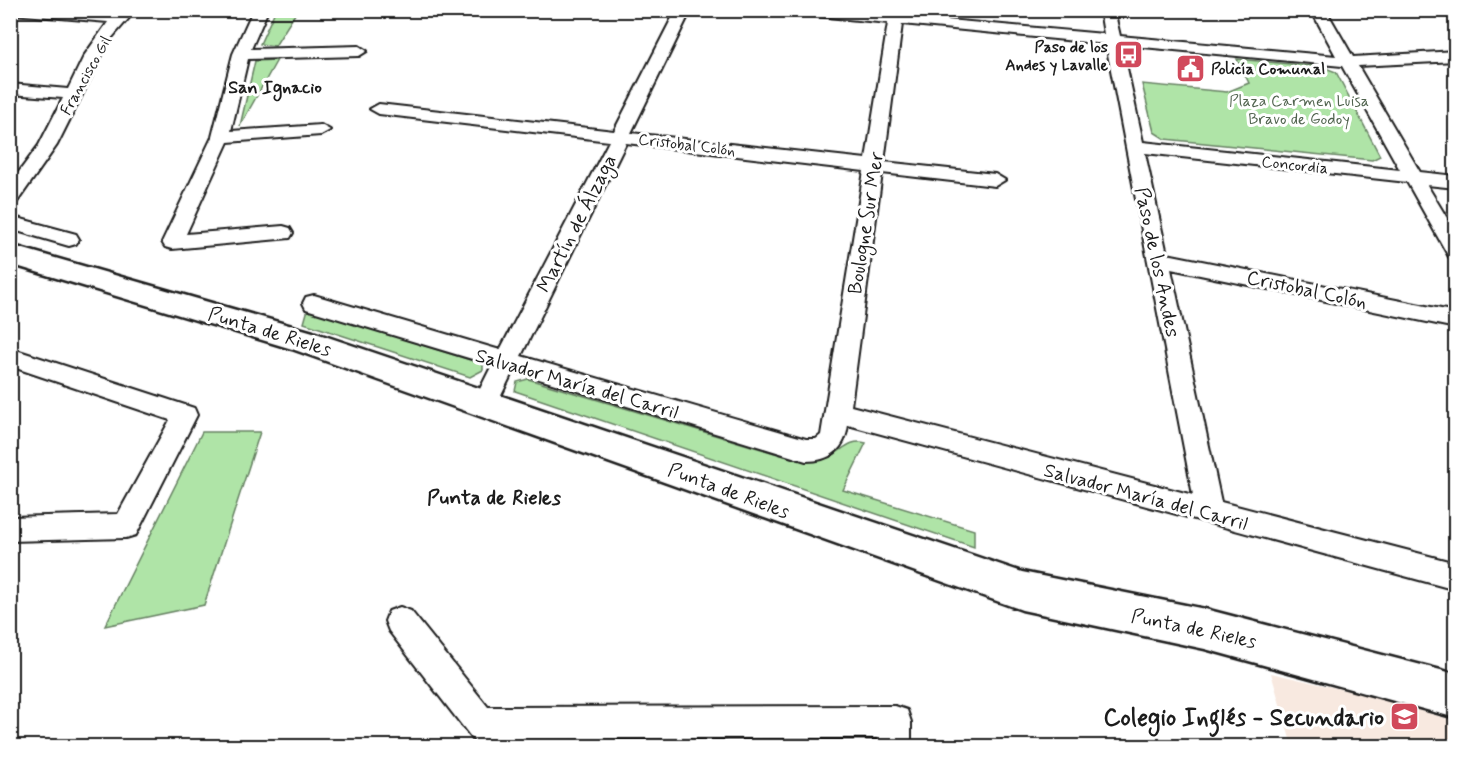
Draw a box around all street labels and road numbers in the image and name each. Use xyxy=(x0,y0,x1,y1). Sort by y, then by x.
street label: Francisco Gil xyxy=(56,32,117,119)
street label: Cristobal Colón xyxy=(637,129,737,162)
street label: Boulogne Sur Mer xyxy=(842,149,892,296)
street label: Martín de Álzaga xyxy=(531,150,625,298)
street label: Concordia xyxy=(1260,152,1329,179)
street label: Paso de los Andes xyxy=(1127,185,1186,340)
street label: Cristobal Colón xyxy=(1244,265,1369,316)
street label: Punta de Rieles xyxy=(205,301,335,364)
street label: Salvador María del Carril xyxy=(472,343,681,426)
street label: Punta de Rieles xyxy=(664,457,793,526)
street label: Salvador María del Carril xyxy=(1041,457,1250,538)
street label: Punta de Rieles xyxy=(1128,603,1259,656)

